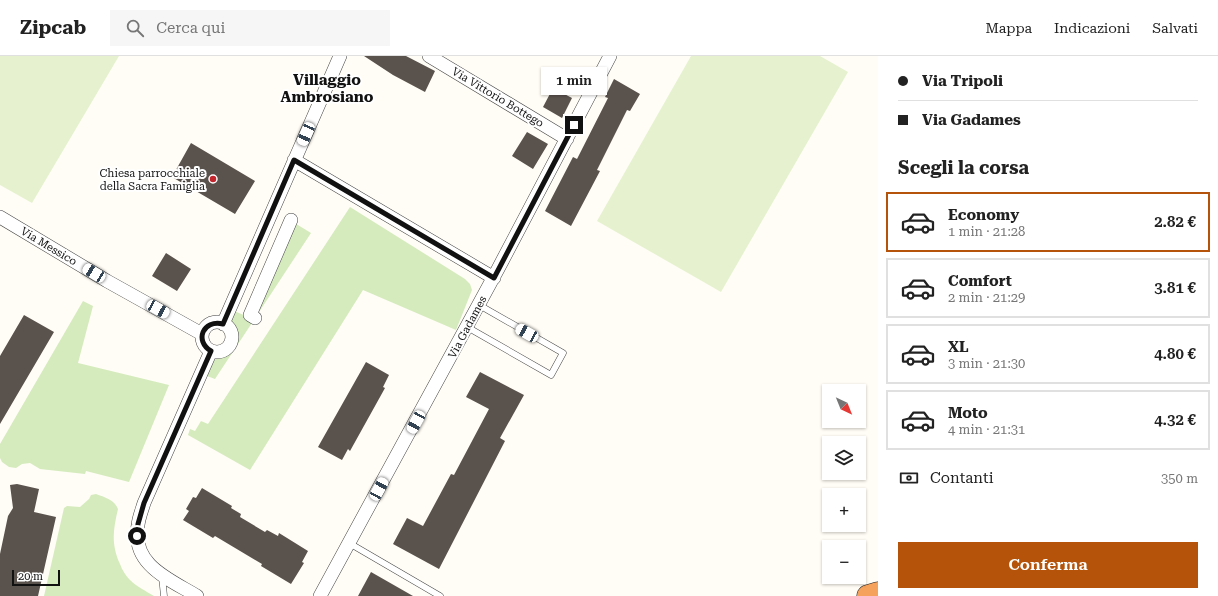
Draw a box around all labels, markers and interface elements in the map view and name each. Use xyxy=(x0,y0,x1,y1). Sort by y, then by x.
search box xyxy=(110,10,390,46)
text: Zipcab xyxy=(20,16,86,39)
icon: search xyxy=(124,17,146,39)
text: Cerca qui xyxy=(156,19,225,37)
text: Mappa xyxy=(985,20,1032,36)
text: Indicazioni xyxy=(1054,20,1130,36)
text: Salvati xyxy=(1152,20,1198,36)
street label: Via Vittorio Bottego xyxy=(449,65,546,130)
callout: 1 min xyxy=(541,67,607,95)
district label: Villaggio Ambrosiano xyxy=(281,71,374,106)
text: Via Tripoli xyxy=(922,72,1003,90)
text: 1 min xyxy=(556,73,592,88)
text: Via Gadames xyxy=(922,111,1021,129)
route end xyxy=(565,116,583,134)
car xyxy=(296,121,316,147)
text: Scegli la corsa xyxy=(898,157,1029,178)
place label: Chiesa parrocchiale della Sacra Famiglia xyxy=(99,167,205,193)
marker: Chiesa parrocchiale della Sacra Famiglia xyxy=(208,174,218,184)
icon: car xyxy=(900,204,936,240)
text: Economy xyxy=(948,206,1019,224)
text: 2.82 € xyxy=(1154,213,1196,231)
text: 1 min · 21:28 xyxy=(948,224,1025,239)
street label: Via Messico xyxy=(18,225,79,268)
car xyxy=(81,262,107,284)
icon: car xyxy=(900,270,936,306)
text: Comfort xyxy=(948,272,1012,290)
text: 3.81 € xyxy=(1154,279,1196,297)
text: 2 min · 21:29 xyxy=(948,290,1025,305)
street label: Via Gadames xyxy=(446,294,489,361)
car xyxy=(145,298,171,320)
car xyxy=(514,322,540,344)
icon: car xyxy=(900,336,936,372)
text: XL xyxy=(948,338,969,356)
text: 4.80 € xyxy=(1154,345,1196,363)
text: 3 min · 21:30 xyxy=(948,356,1025,371)
north arrow xyxy=(822,384,866,428)
map controls xyxy=(822,384,866,584)
icon: car xyxy=(900,402,936,438)
text: Moto xyxy=(948,404,988,422)
car xyxy=(405,409,427,435)
text: 4.32 € xyxy=(1154,411,1196,429)
text: 4 min · 21:31 xyxy=(948,422,1025,437)
button: layers xyxy=(822,436,866,480)
icon: cash xyxy=(898,467,920,489)
text: Contanti xyxy=(930,469,993,487)
text: 350 m xyxy=(1161,471,1198,486)
car xyxy=(368,476,390,502)
button: + xyxy=(822,488,866,532)
route start xyxy=(128,527,146,545)
button: − xyxy=(822,540,866,584)
button: Conferma xyxy=(898,542,1198,588)
scale bar xyxy=(12,568,60,587)
text: 20 m xyxy=(18,570,43,583)

